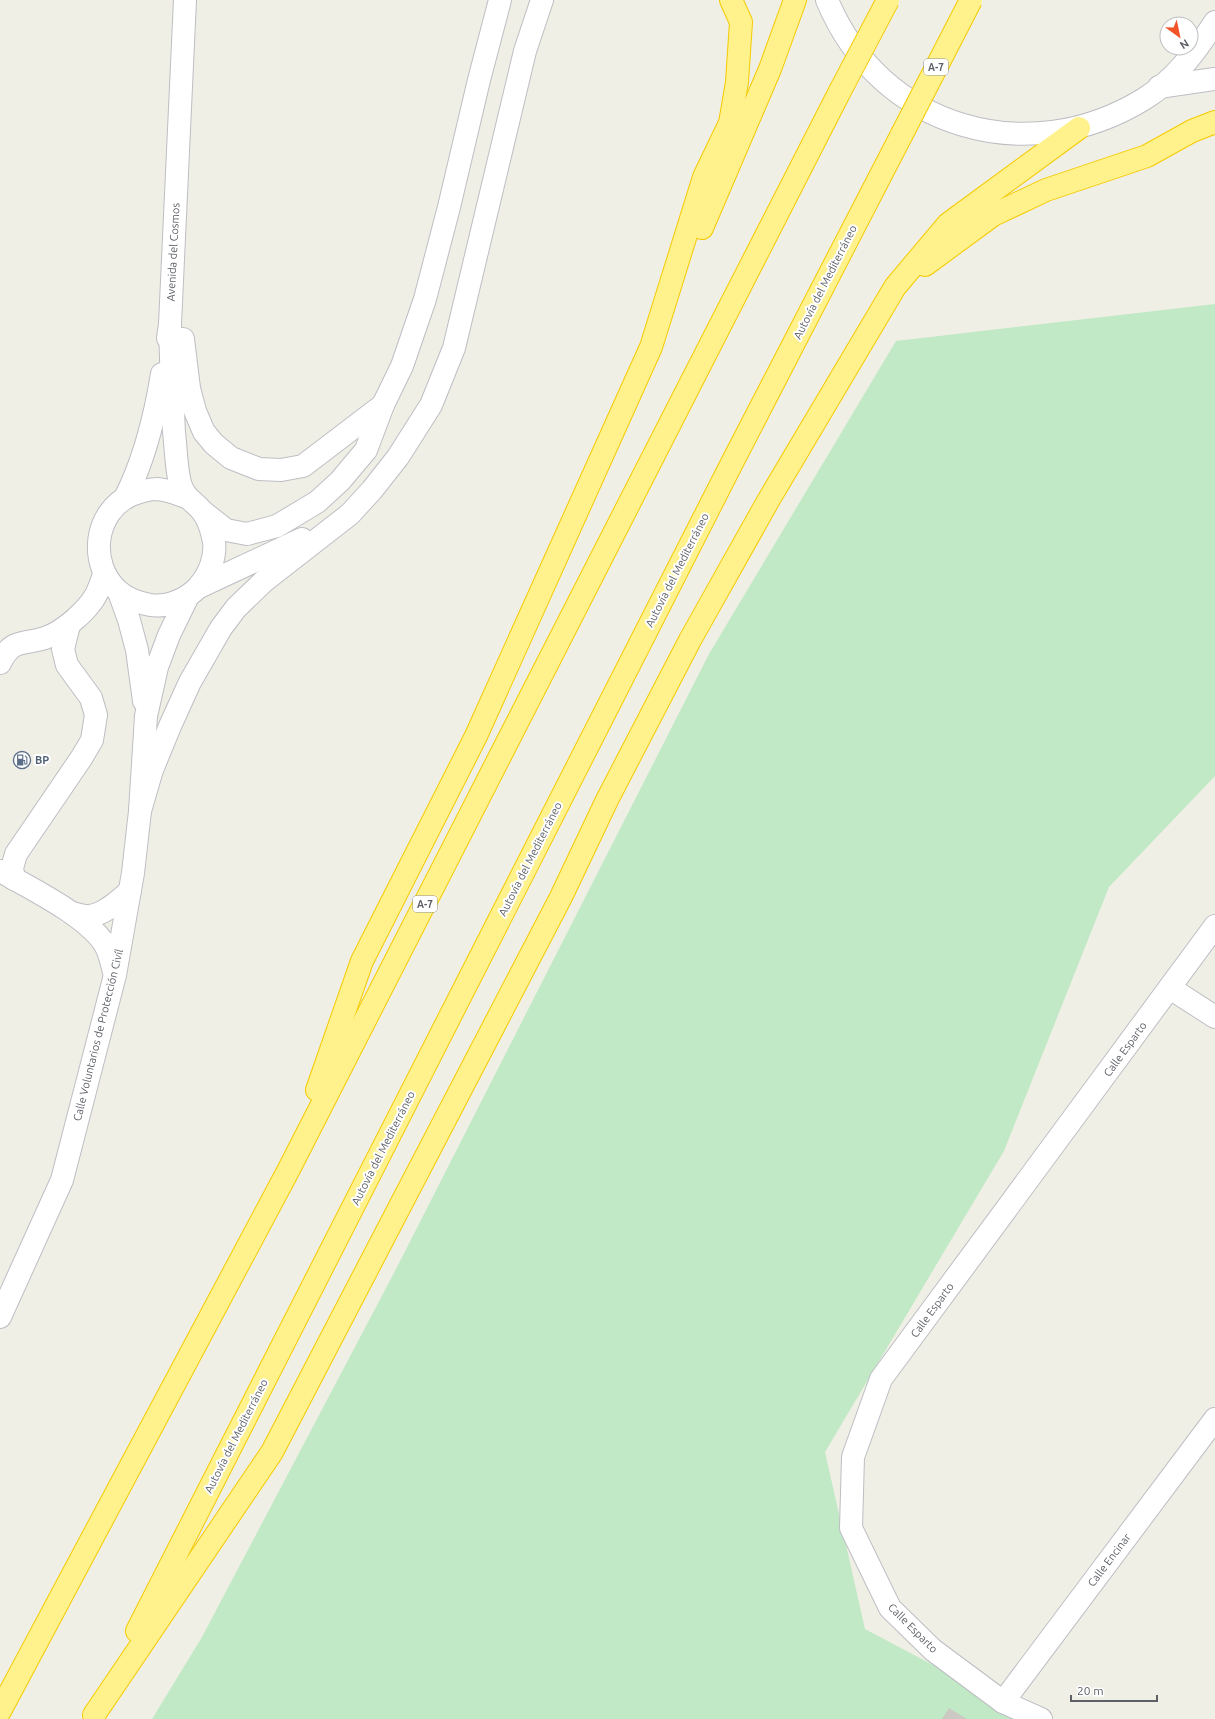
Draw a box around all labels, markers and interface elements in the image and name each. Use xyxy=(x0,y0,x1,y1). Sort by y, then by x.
north arrow xyxy=(1159,16,1199,56)
text: N xyxy=(1178,37,1191,52)
road number: A-7 xyxy=(924,59,948,75)
street label: Avenida del Cosmos xyxy=(164,202,182,302)
street label: Autovía del Mediterráneo xyxy=(791,223,859,341)
street label: Autovía del Mediterráneo xyxy=(643,511,711,629)
fuel station icon: BP xyxy=(12,750,32,770)
place label: BP xyxy=(35,754,49,766)
street label: Autovía del Mediterráneo xyxy=(496,800,564,918)
road number: A-7 xyxy=(413,896,437,912)
street label: Calle Voluntarios de Protección Civíl xyxy=(71,948,125,1122)
street label: Calle Esparto xyxy=(1101,1019,1149,1079)
street label: Autovía del Mediterráneo xyxy=(349,1089,417,1207)
street label: Calle Esparto xyxy=(908,1280,956,1340)
street label: Autovía del Mediterráneo xyxy=(202,1377,270,1495)
street label: Calle Encinar xyxy=(1085,1531,1133,1589)
street label: Calle Esparto xyxy=(886,1601,940,1655)
scale bar xyxy=(1071,1677,1157,1703)
text: 20 m xyxy=(1077,1684,1104,1697)

